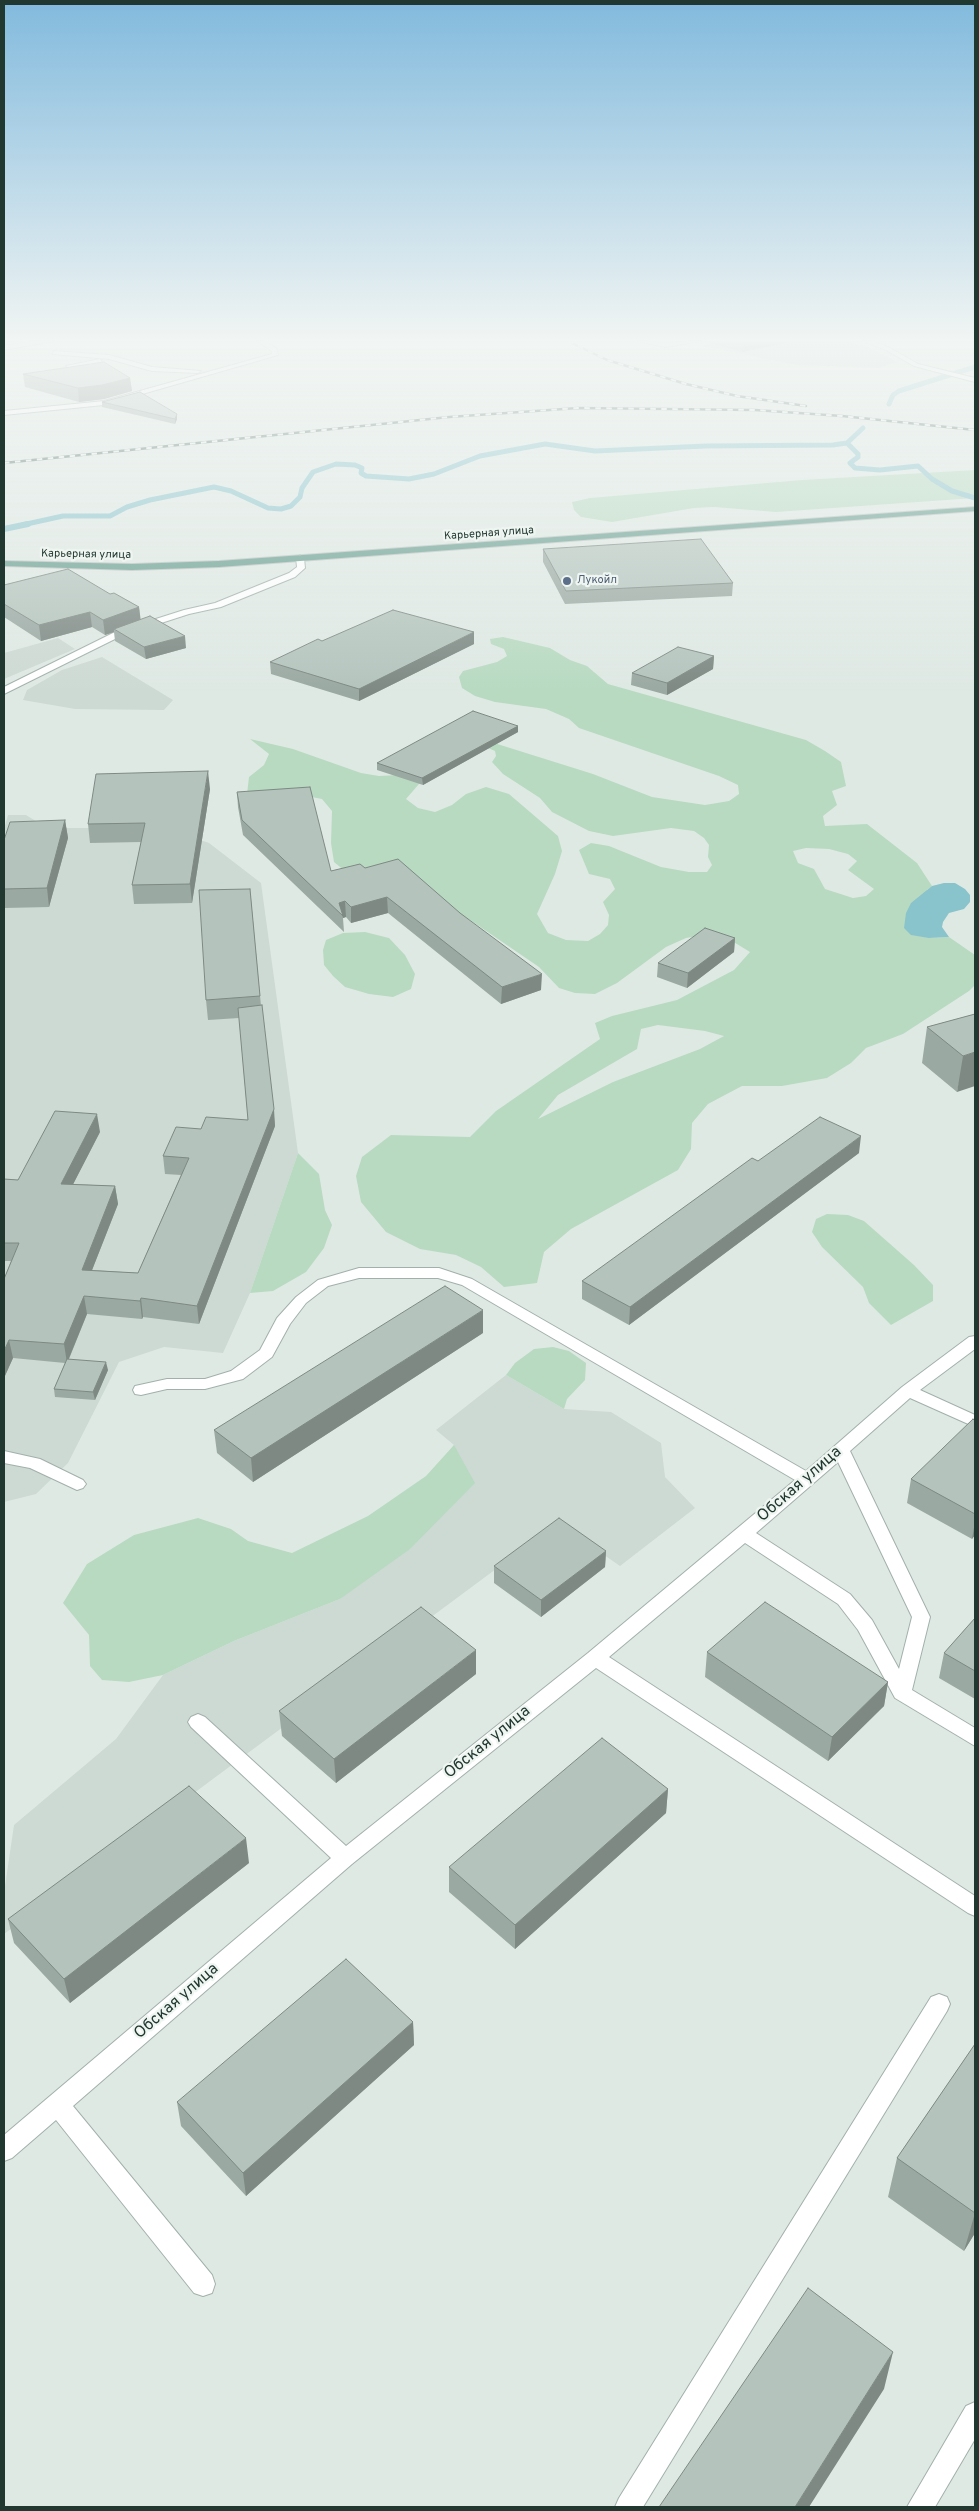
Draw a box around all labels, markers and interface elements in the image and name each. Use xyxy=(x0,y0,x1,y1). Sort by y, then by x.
street label: Карьерная улица xyxy=(444,524,534,544)
street label: Карьерная улица xyxy=(41,548,131,562)
place label: Лукойл xyxy=(577,574,617,588)
marker: Лукойл xyxy=(561,575,573,587)
street label: Обская улица xyxy=(754,1443,846,1527)
street label: Обская улица xyxy=(441,1702,535,1784)
street label: Обская улица xyxy=(131,1960,223,2044)

